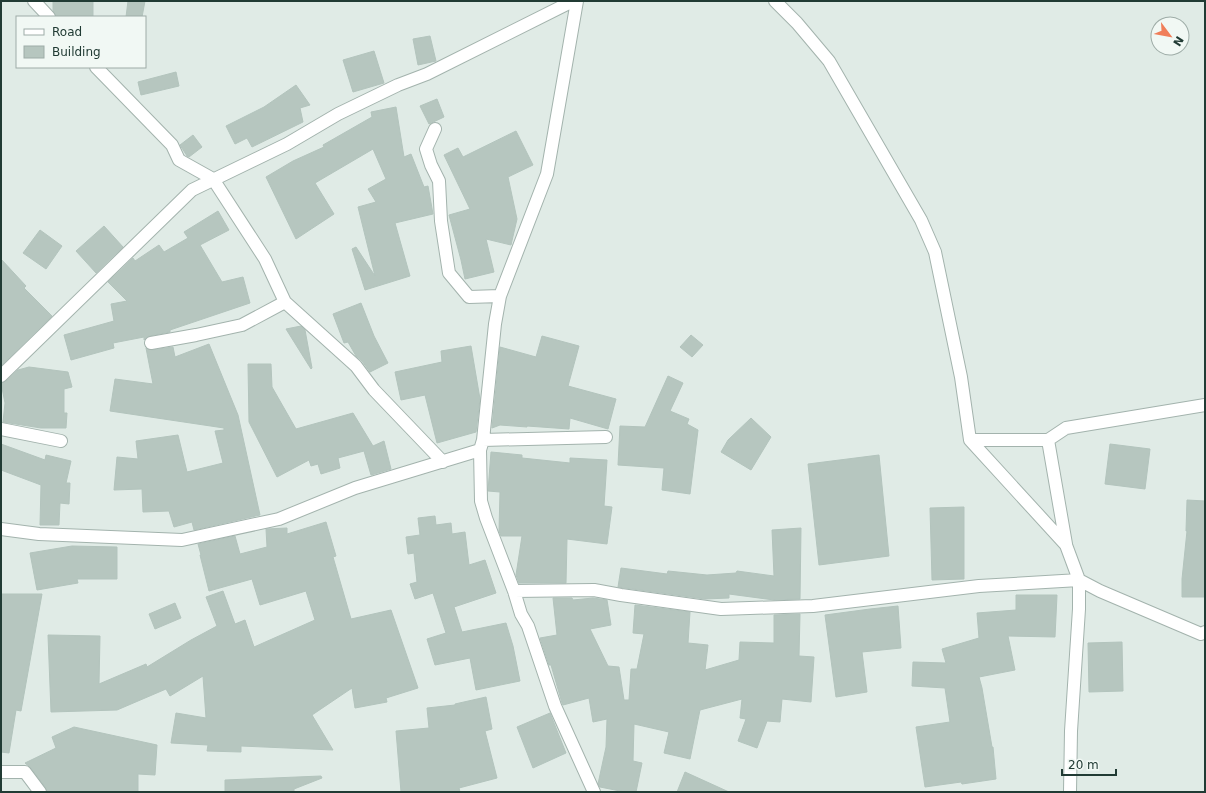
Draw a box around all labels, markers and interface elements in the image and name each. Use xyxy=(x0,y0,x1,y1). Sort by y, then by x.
legend xyxy=(16,16,146,68)
north arrow xyxy=(1150,16,1190,56)
text: Road xyxy=(52,25,82,39)
text: N xyxy=(1170,34,1186,48)
text: Building xyxy=(52,45,101,59)
scale bar xyxy=(1062,751,1116,777)
text: 20 m xyxy=(1068,758,1099,772)

